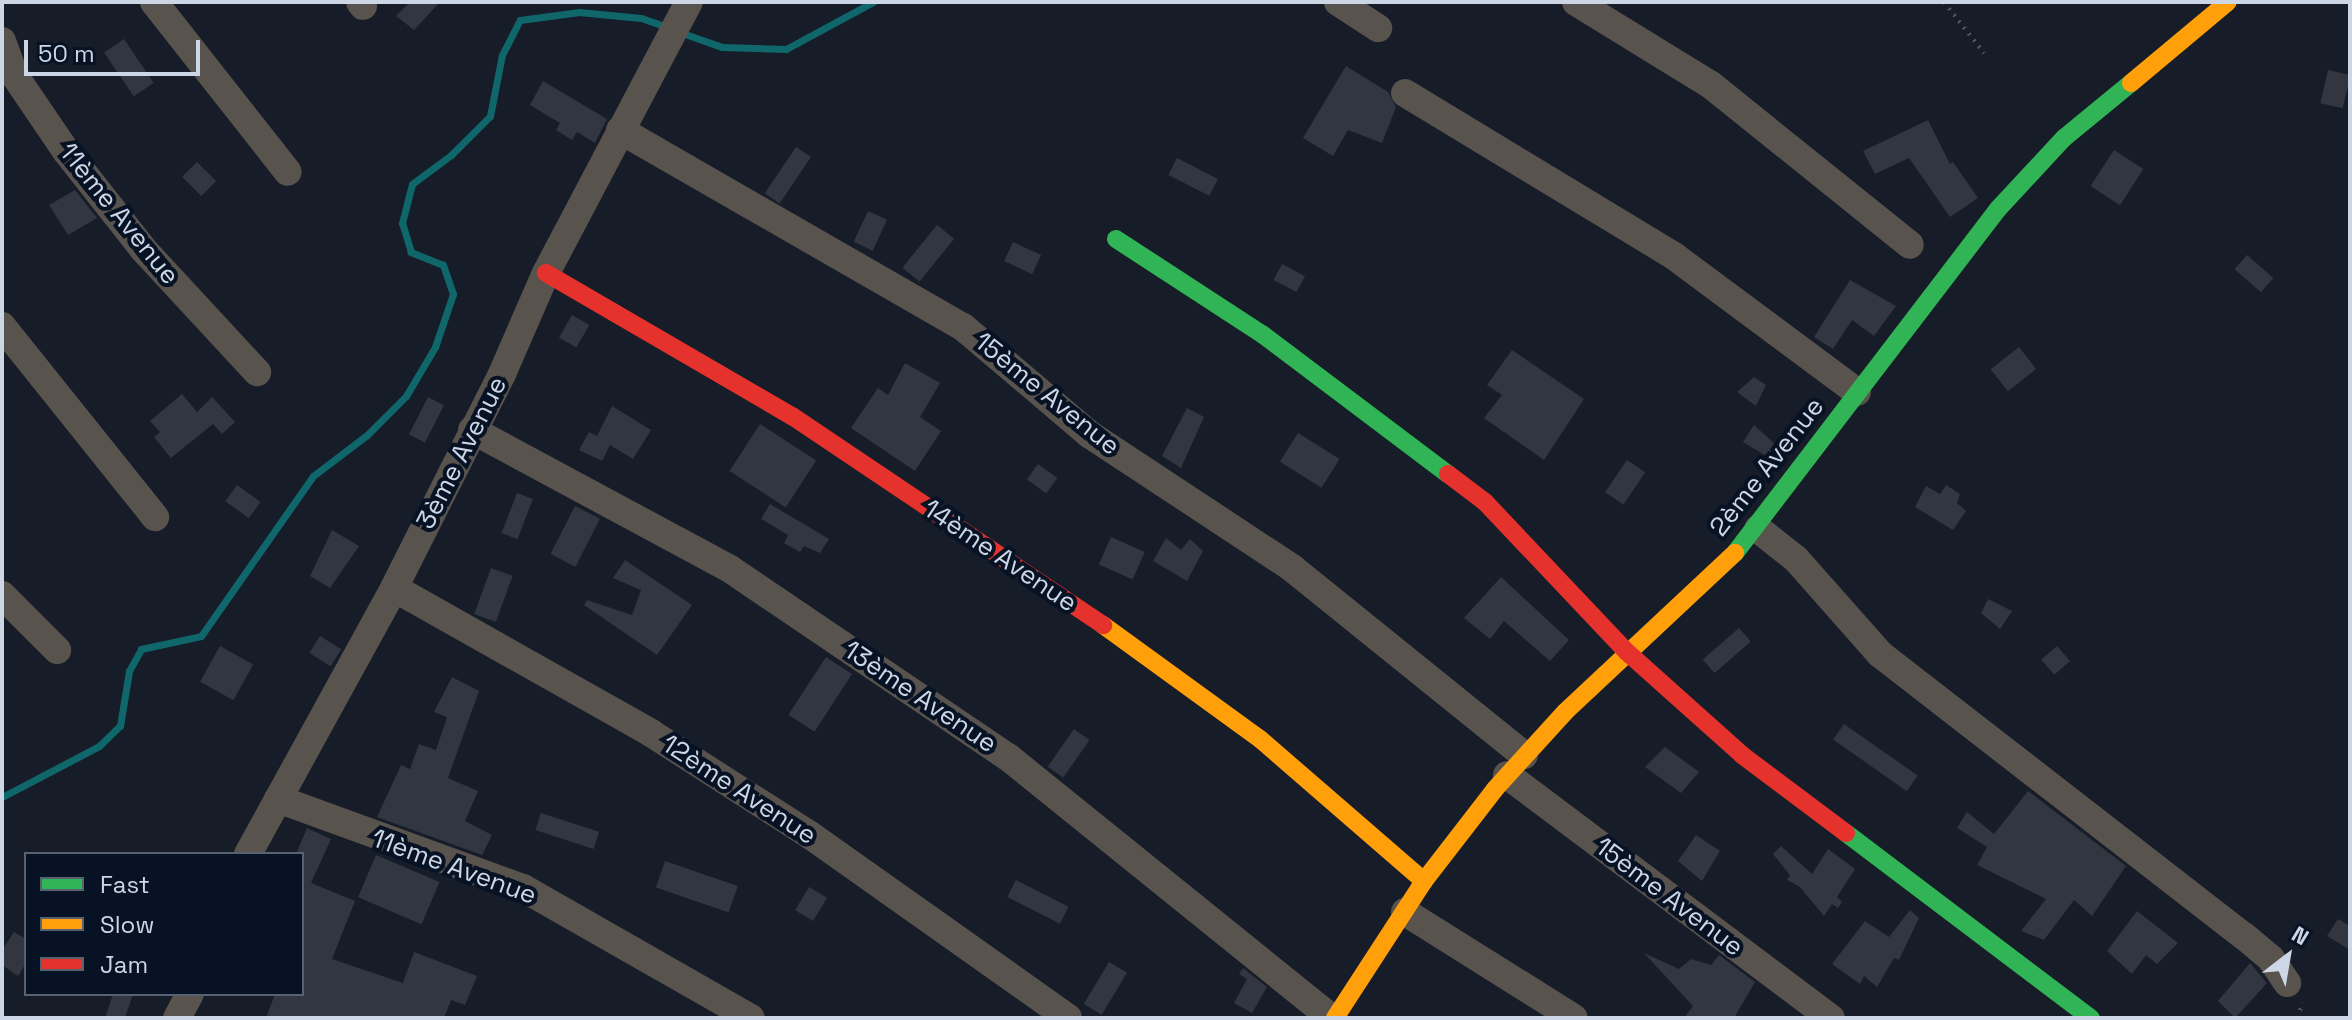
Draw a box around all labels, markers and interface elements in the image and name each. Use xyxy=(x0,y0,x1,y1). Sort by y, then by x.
scale bar xyxy=(28,24,204,74)
text: 50 m xyxy=(38,38,95,69)
street label: 11ème Avenue xyxy=(52,137,186,291)
street label: 15ème Avenue xyxy=(968,326,1126,462)
street label: 3ème Avenue xyxy=(410,371,514,535)
street label: 2ème Avenue xyxy=(1703,391,1831,543)
street label: 14ème Avenue xyxy=(917,493,1083,619)
street label: 13ème Avenue xyxy=(837,634,1003,760)
street label: 12ème Avenue xyxy=(656,728,822,852)
street label: 11ème Avenue xyxy=(367,823,541,911)
street label: 15ème Avenue xyxy=(1588,831,1750,963)
legend xyxy=(24,852,304,996)
text: Fast xyxy=(100,869,150,900)
text: Slow xyxy=(100,909,154,940)
north arrow xyxy=(2248,916,2328,996)
text: N xyxy=(2287,920,2314,951)
text: Jam xyxy=(100,949,148,980)

